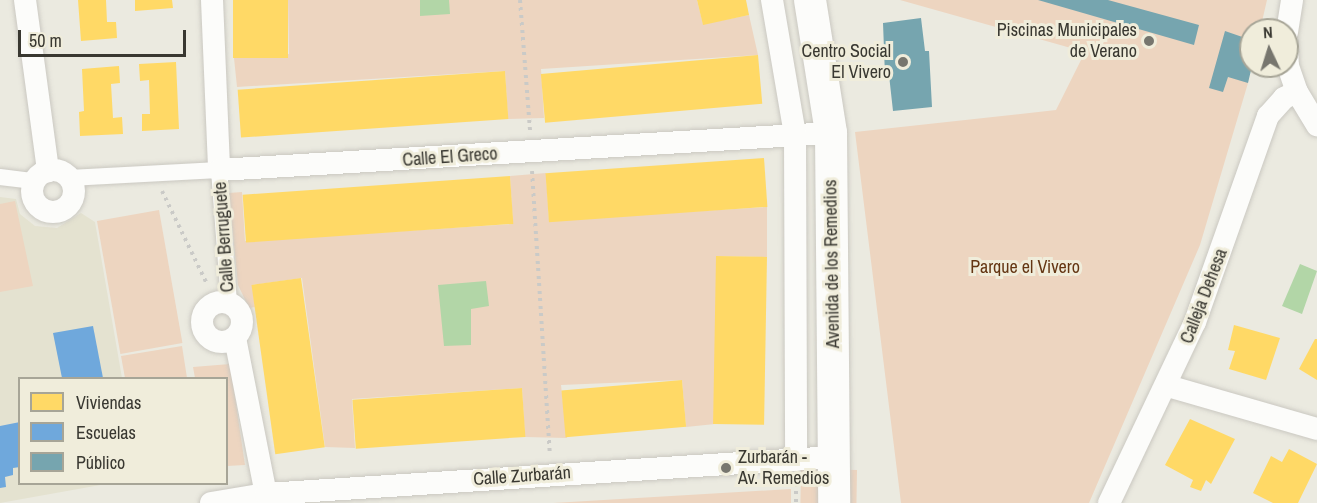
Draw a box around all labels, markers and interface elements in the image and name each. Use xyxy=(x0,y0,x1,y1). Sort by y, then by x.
scale bar xyxy=(21,18,189,56)
north arrow xyxy=(1239,18,1299,78)
place label: Piscinas Municipales de Verano xyxy=(997,20,1137,63)
text: N xyxy=(1262,21,1273,43)
text: 50 m xyxy=(29,28,62,53)
marker: Piscinas Municipales de Verano xyxy=(1142,34,1156,48)
place label: Centro Social El Vivero xyxy=(802,41,891,84)
marker: Centro Social El Vivero xyxy=(896,55,910,69)
street label: Calle El Greco xyxy=(402,143,498,171)
street label: Avenida de los Remedios xyxy=(820,179,844,349)
street label: Calle Berruguete xyxy=(209,181,239,293)
street label: Calleja Dehesa xyxy=(1176,245,1232,347)
park label: Parque el Vivero xyxy=(970,256,1080,278)
legend xyxy=(18,377,228,485)
text: Viviendas xyxy=(76,390,141,415)
text: Escuelas xyxy=(76,420,136,445)
place label: Zurbarán - Av. Remedios xyxy=(738,447,829,490)
text: Público xyxy=(76,450,125,475)
marker: Zurbarán - Av. Remedios xyxy=(719,461,733,475)
street label: Calle Zurbarán xyxy=(473,462,571,490)

